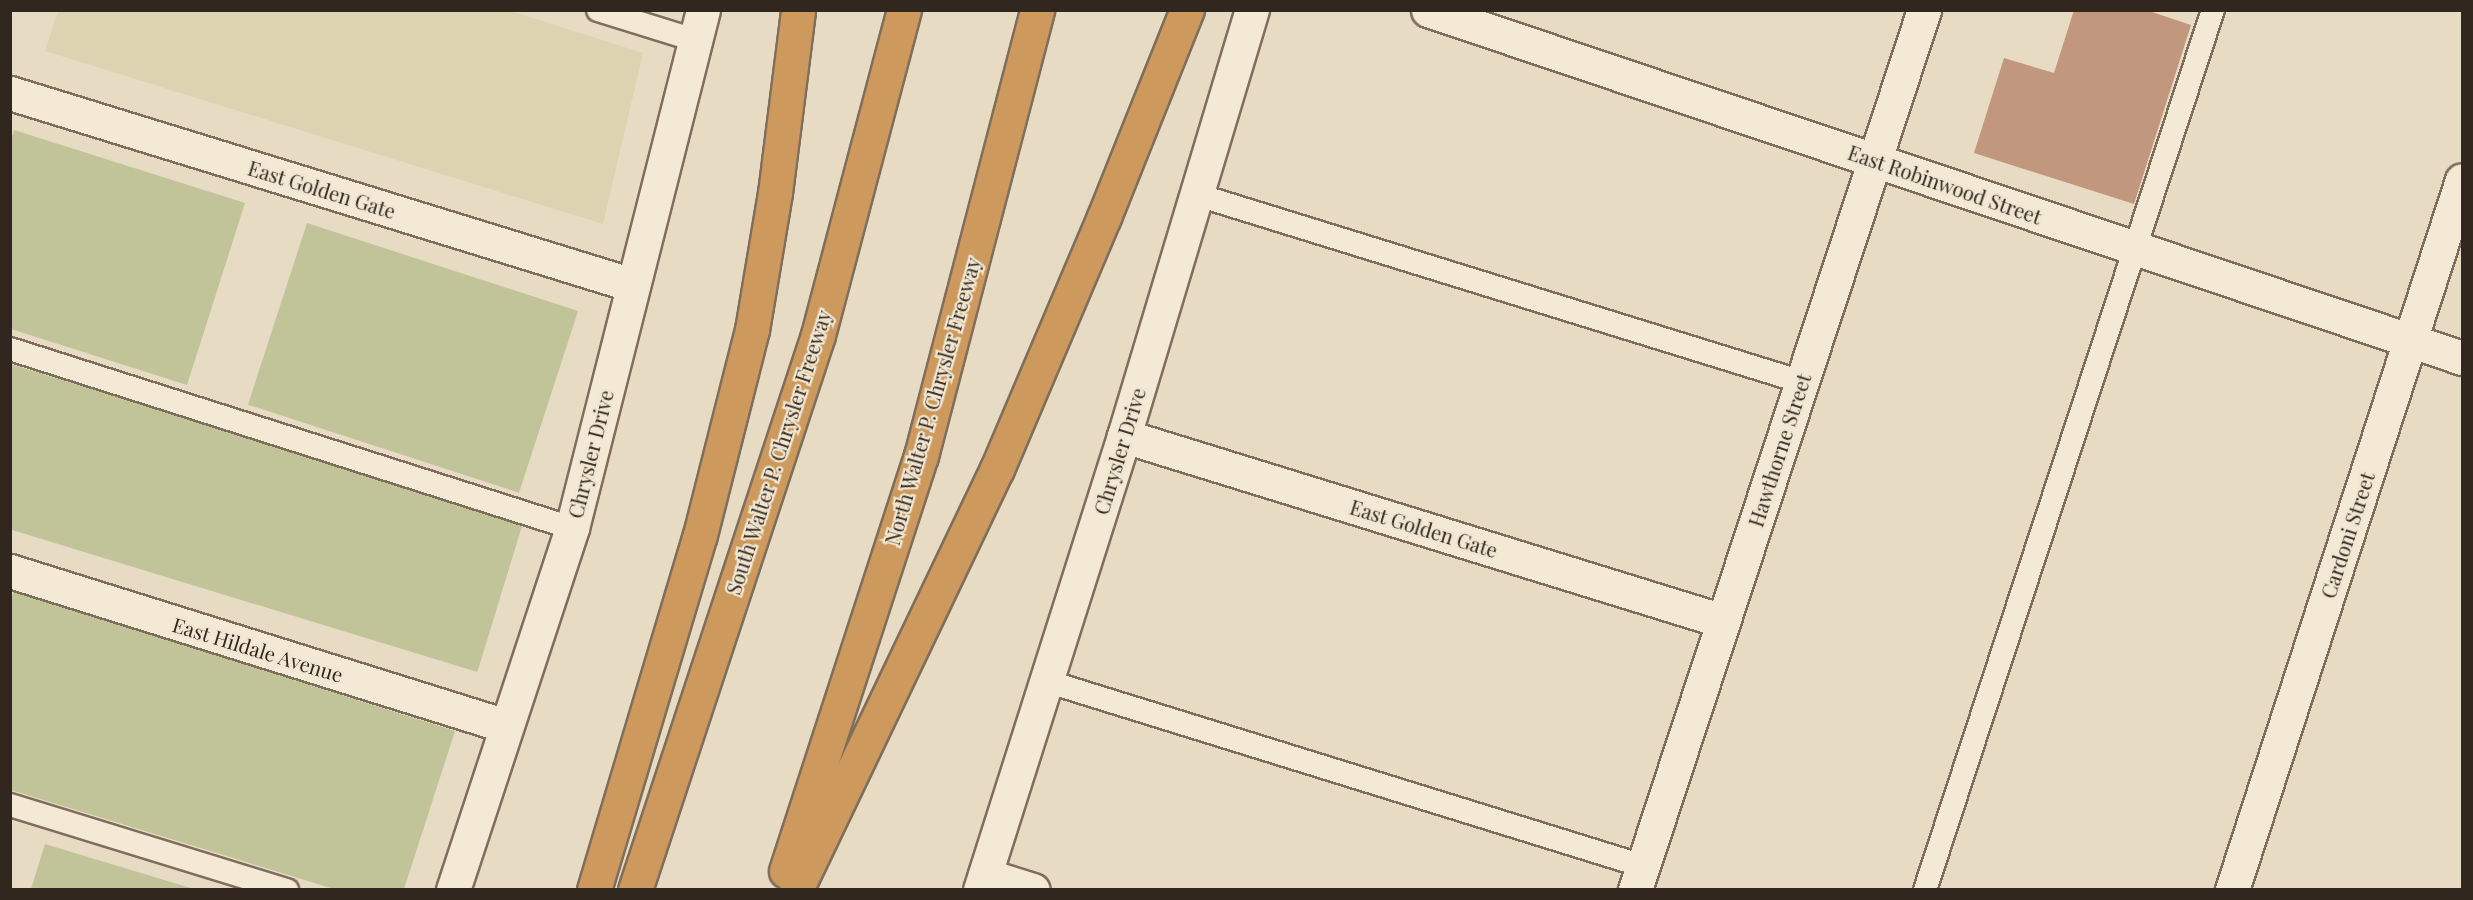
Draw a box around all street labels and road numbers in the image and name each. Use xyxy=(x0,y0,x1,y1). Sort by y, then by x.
street label: East Robinwood Street xyxy=(1845,140,2045,228)
street label: East Golden Gate xyxy=(245,155,399,223)
street label: North Walter P. Chrysler Freeway xyxy=(879,254,985,548)
street label: South Walter P. Chrysler Freeway xyxy=(720,306,836,598)
street label: Hawthorne Street xyxy=(1743,370,1815,530)
street label: Chrysler Drive xyxy=(1088,384,1150,518)
street label: Chrysler Drive xyxy=(562,387,618,521)
street label: Cardoni Street xyxy=(2315,469,2379,601)
street label: East Golden Gate xyxy=(1347,494,1501,562)
street label: East Hildale Avenue xyxy=(169,612,347,686)

